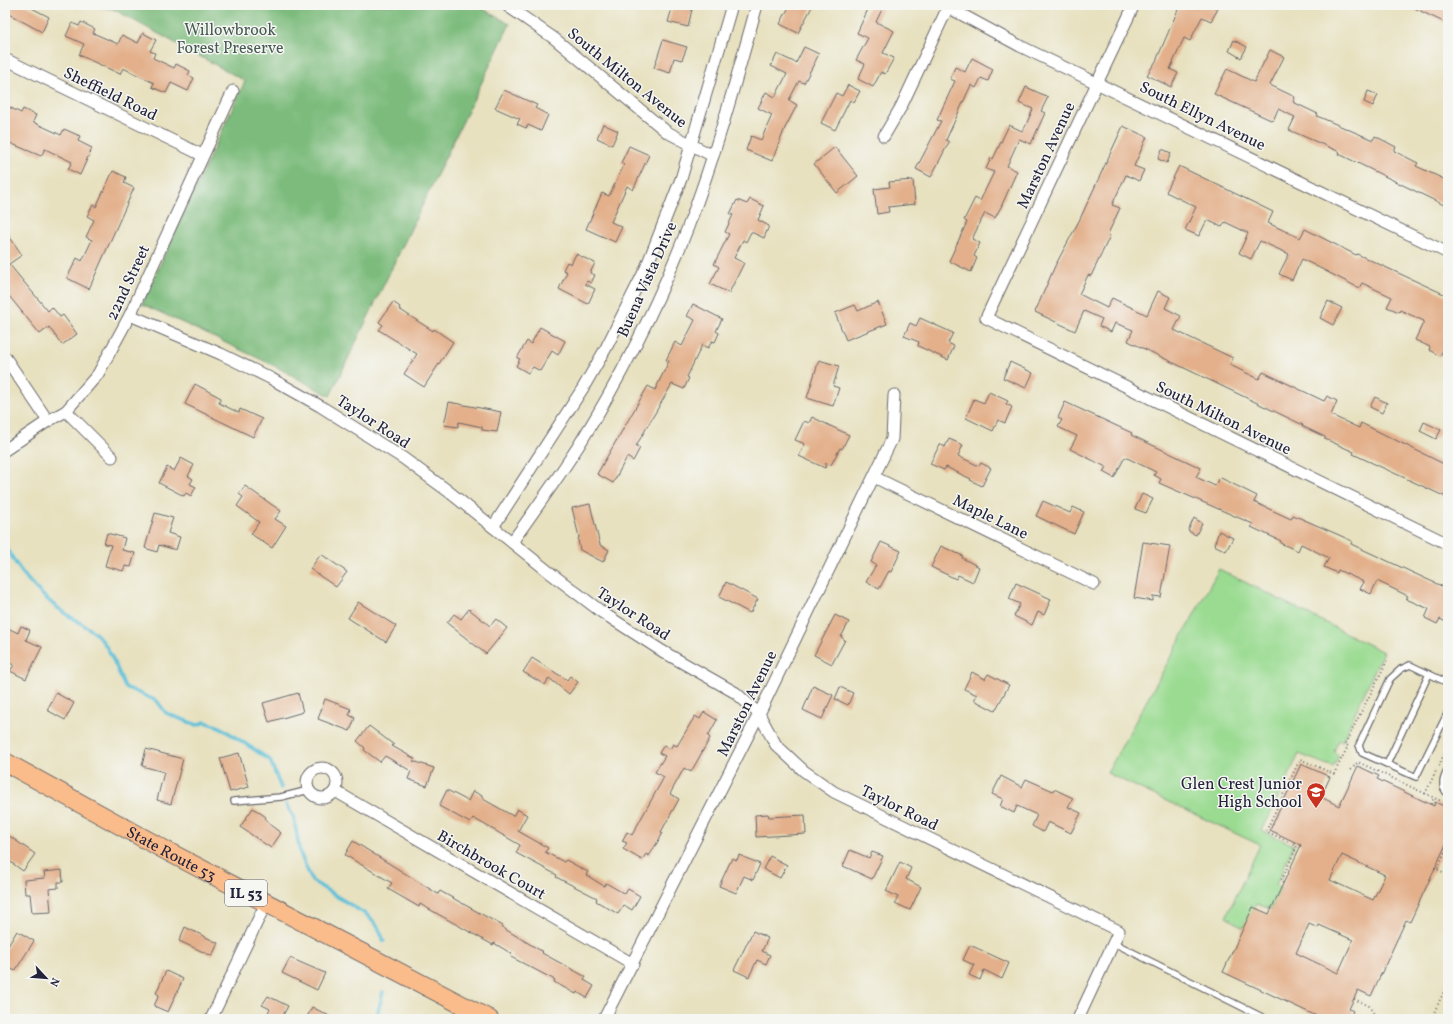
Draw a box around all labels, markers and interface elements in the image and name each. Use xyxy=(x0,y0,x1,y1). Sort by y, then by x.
park label: Willowbrook Forest Preserve xyxy=(176,20,284,60)
street label: South Milton Avenue xyxy=(562,23,691,134)
street label: Sheffield Road xyxy=(60,63,161,127)
street label: South Ellyn Avenue xyxy=(1135,77,1269,157)
street label: Marston Avenue xyxy=(1012,99,1081,213)
street label: Buena Vista Drive xyxy=(612,218,683,341)
street label: 22nd Street xyxy=(102,241,156,324)
street label: South Milton Avenue xyxy=(1152,376,1295,461)
street label: Taylor Road xyxy=(332,391,414,455)
street label: Maple Lane xyxy=(949,490,1032,546)
street label: Taylor Road xyxy=(592,583,674,647)
street label: Marston Avenue xyxy=(713,647,783,761)
place label: Glen Crest Junior High School xyxy=(1181,774,1302,814)
street label: Taylor Road xyxy=(857,781,942,837)
school or university icon: Glen Crest Junior High School xyxy=(1305,781,1327,809)
street label: State Route 53 xyxy=(122,822,220,888)
street label: Birchbrook Court xyxy=(433,826,550,906)
road number: IL 53 xyxy=(225,880,267,906)
north arrow xyxy=(26,958,66,998)
text: N xyxy=(45,975,62,989)

